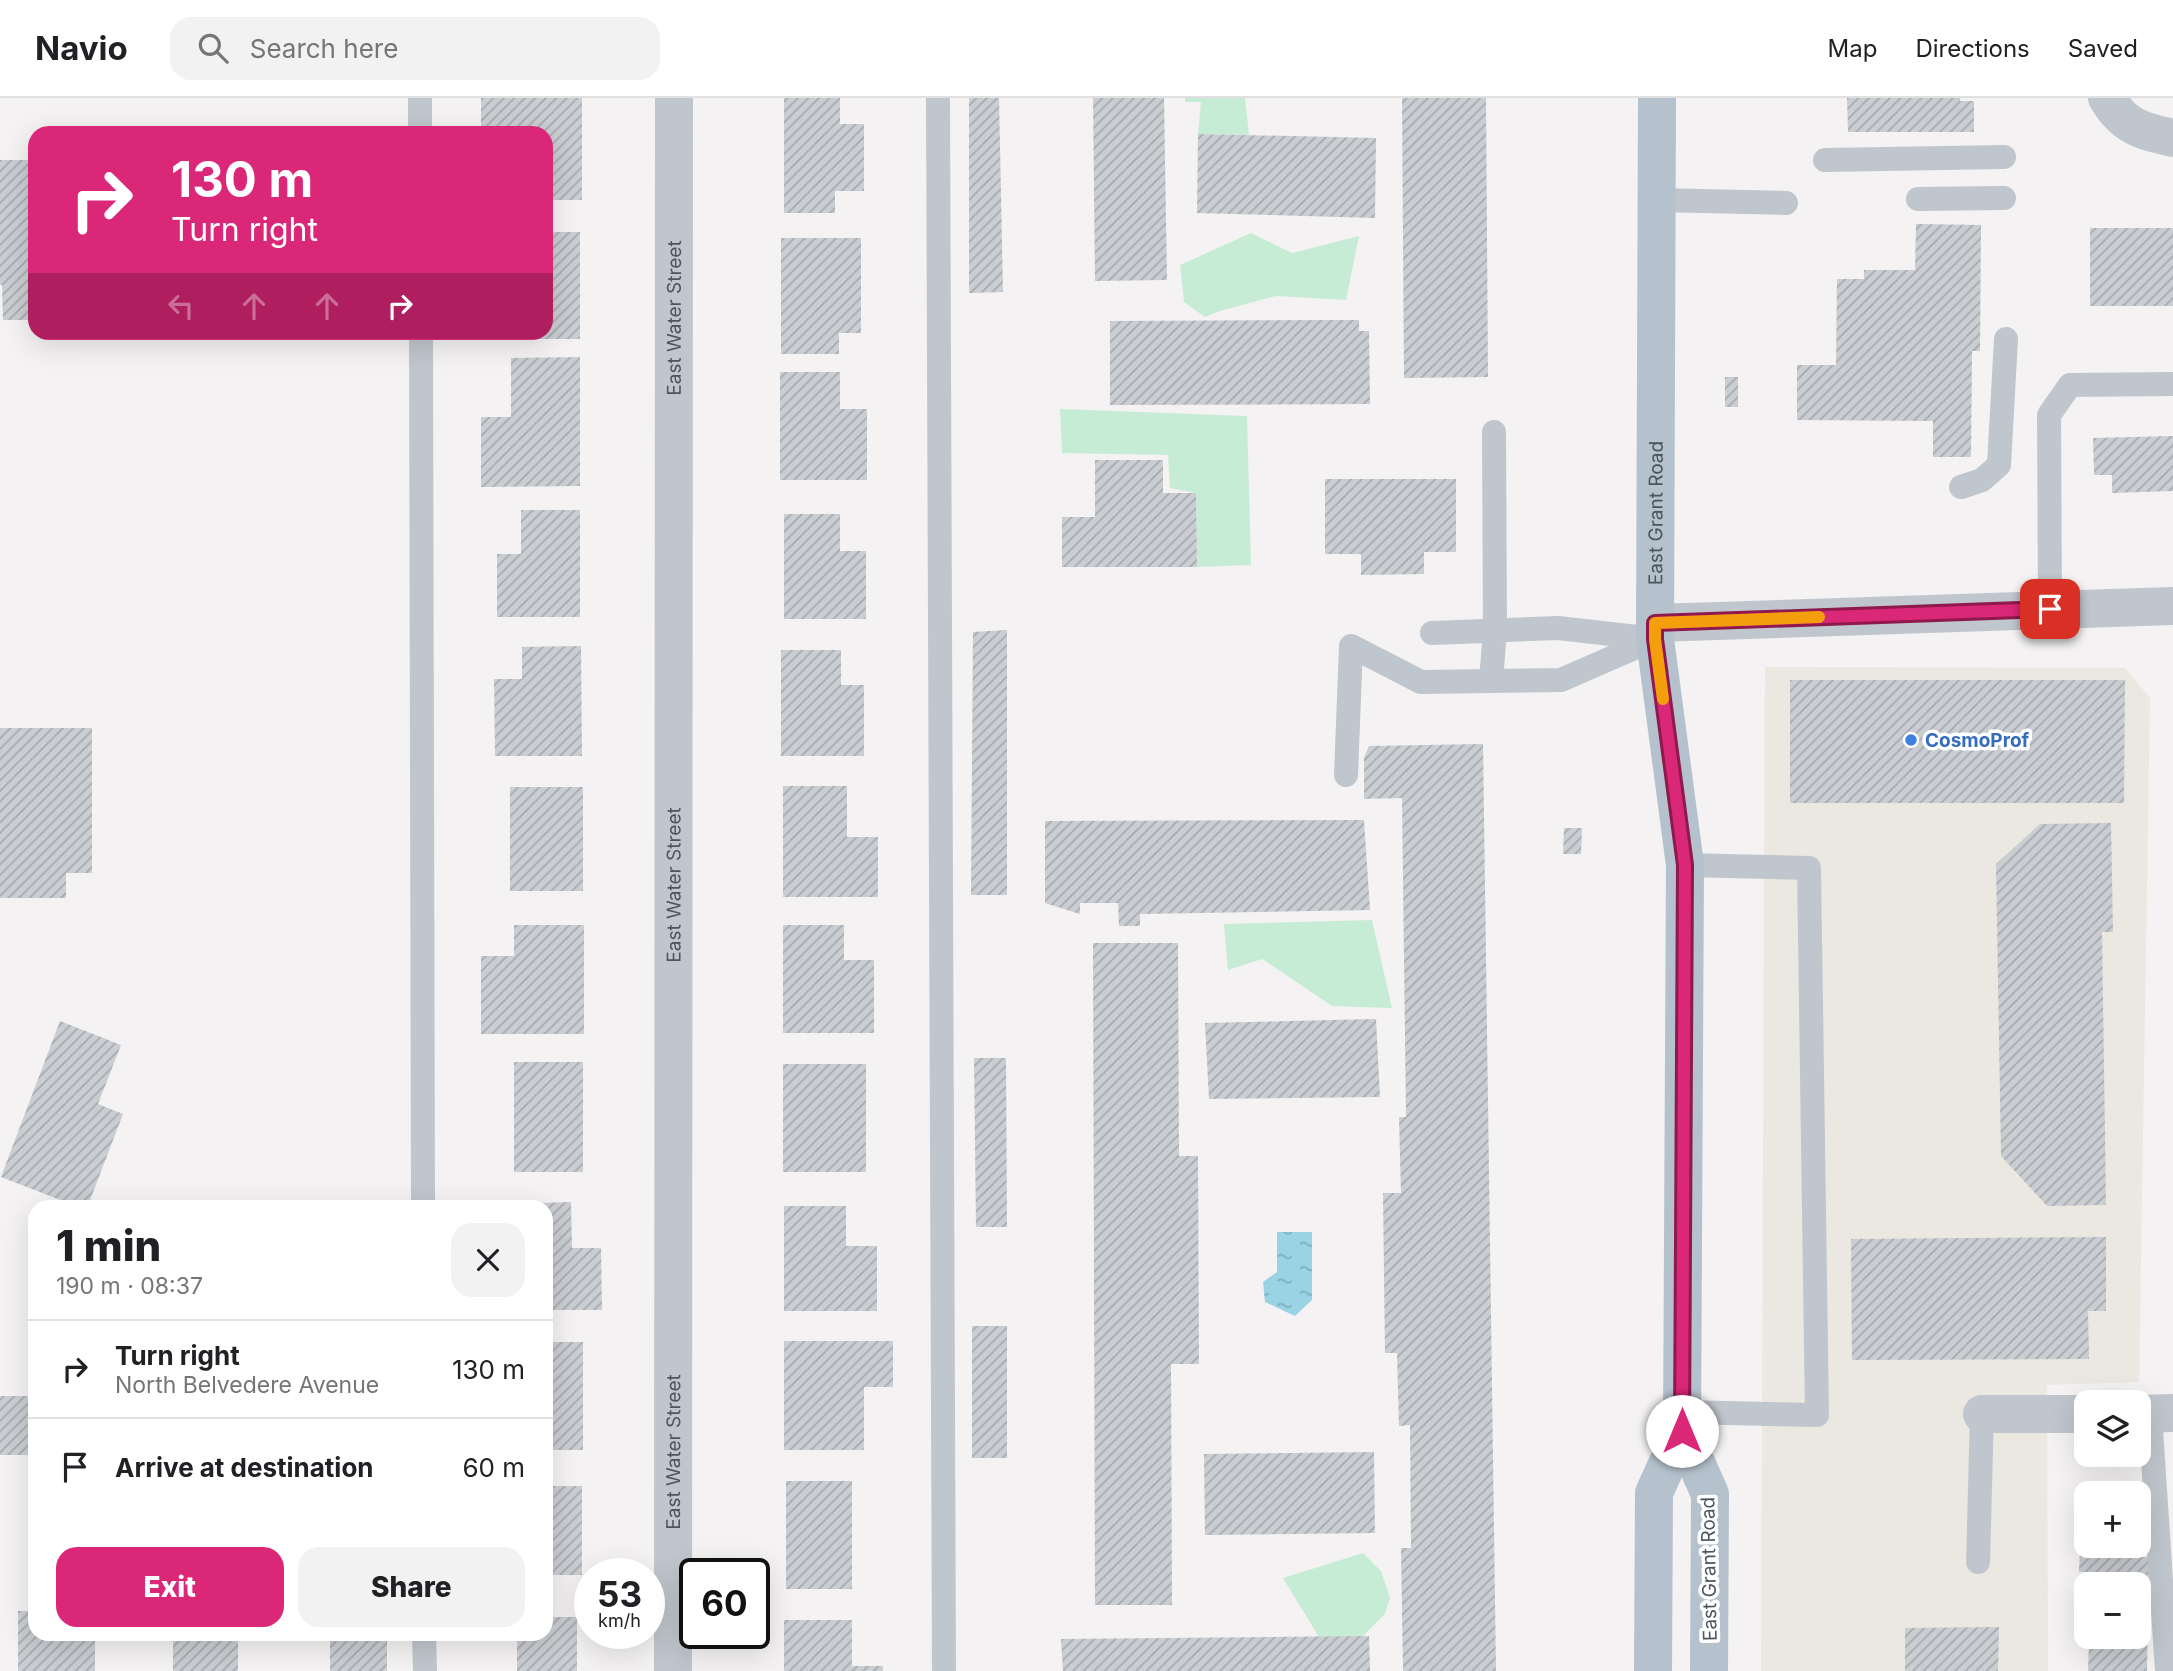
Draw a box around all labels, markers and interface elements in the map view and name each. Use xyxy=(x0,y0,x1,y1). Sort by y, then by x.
search box xyxy=(170,17,660,80)
text: Navio xyxy=(35,28,128,68)
icon: search xyxy=(194,29,232,67)
text: Search here xyxy=(250,33,398,64)
text: Map xyxy=(1828,34,1877,63)
text: Directions xyxy=(1915,34,2030,63)
text: Saved xyxy=(2068,34,2138,63)
text: 130 m xyxy=(171,150,313,209)
icon: right xyxy=(56,154,147,245)
text: Turn right xyxy=(171,210,318,249)
street label: East Water Street xyxy=(662,240,685,396)
icon: left xyxy=(162,287,200,325)
icon: ahead xyxy=(235,287,273,325)
icon: ahead xyxy=(308,287,346,325)
icon: right xyxy=(381,287,419,325)
street label: East Grant Road xyxy=(1644,441,1667,585)
pin xyxy=(2020,579,2080,639)
icon: arrive xyxy=(2031,590,2069,628)
place label: CosmoProf xyxy=(1925,729,2030,752)
marker: CosmoProf xyxy=(1903,732,1919,748)
street label: East Water Street xyxy=(662,807,685,963)
text: 1 min xyxy=(56,1220,161,1271)
button: close xyxy=(451,1223,525,1297)
text: 190 m · 08:37 xyxy=(56,1272,203,1300)
text: Turn right xyxy=(115,1340,240,1371)
icon: right xyxy=(56,1350,94,1388)
text: 130 m xyxy=(452,1354,525,1385)
text: North Belvedere Avenue xyxy=(115,1371,379,1399)
street label: East Water Street xyxy=(662,1374,685,1530)
map controls xyxy=(2074,1390,2151,1649)
button: layers xyxy=(2074,1390,2151,1467)
position arrow xyxy=(1645,1394,1719,1468)
icon: arrive xyxy=(56,1448,94,1486)
text: Arrive at destination xyxy=(115,1452,374,1483)
text: 60 m xyxy=(462,1452,525,1483)
button: + xyxy=(2074,1481,2151,1558)
street label: East Grant Road xyxy=(1696,1497,1722,1641)
button: Exit xyxy=(56,1547,284,1627)
button: Share xyxy=(298,1547,525,1627)
speed limit sign: 60 xyxy=(679,1558,770,1649)
button: − xyxy=(2074,1572,2151,1649)
text: 53 xyxy=(597,1573,642,1615)
text: km/h xyxy=(598,1610,641,1631)

